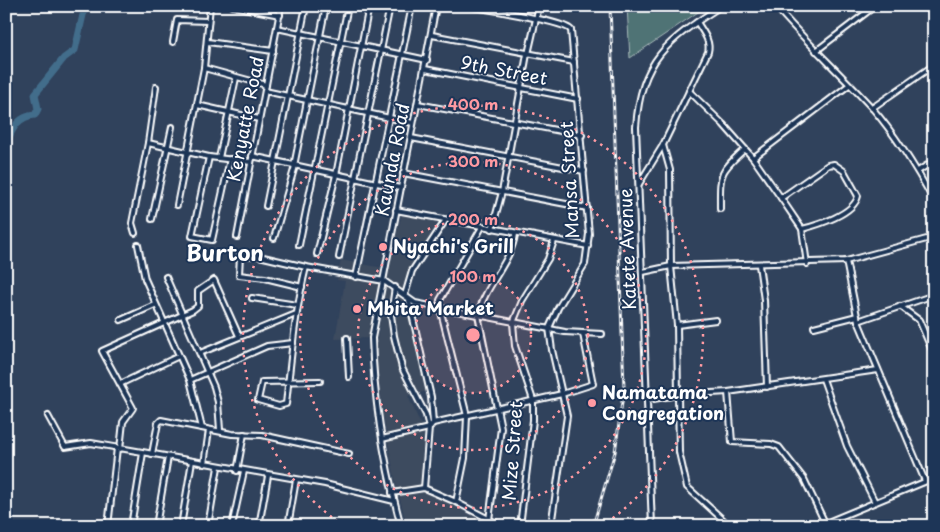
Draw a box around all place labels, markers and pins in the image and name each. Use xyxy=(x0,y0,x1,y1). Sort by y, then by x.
place label: Nyachi's Grill xyxy=(393,232,514,259)
marker: Nyachi's Grill xyxy=(377,241,389,253)
place label: Mbita Market xyxy=(367,294,494,321)
marker: Mbita Market xyxy=(351,303,363,315)
centre of rings xyxy=(464,326,482,344)
place label: Namatama Congregation xyxy=(602,378,724,426)
marker: Namatama Congregation xyxy=(586,397,598,409)

